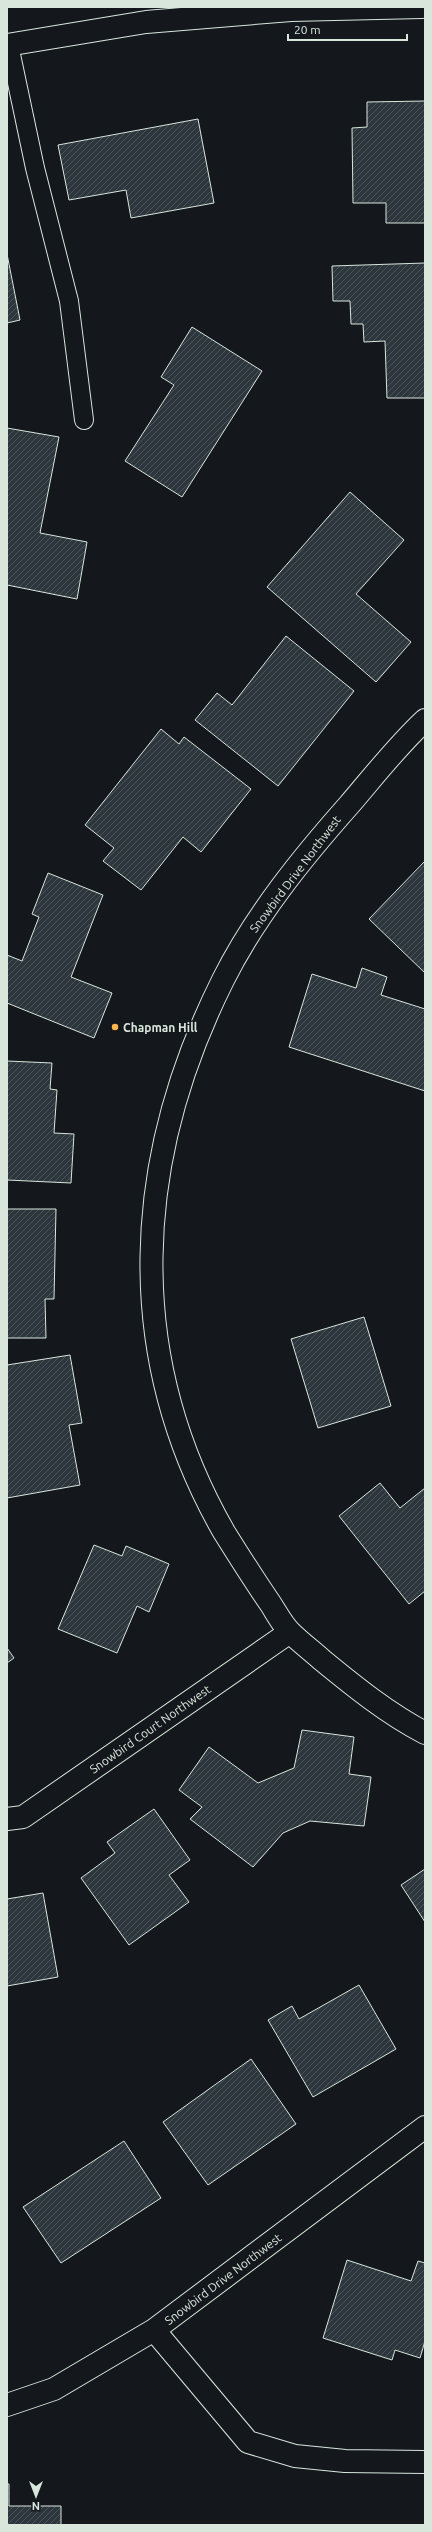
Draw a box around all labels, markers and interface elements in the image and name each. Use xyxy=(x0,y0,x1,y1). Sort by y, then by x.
scale bar xyxy=(288,16,407,42)
text: 20 m xyxy=(294,23,321,36)
street label: Snowbird Drive Northwest xyxy=(247,813,343,935)
place label: Chapman Hill xyxy=(123,1021,198,1034)
marker: Chapman Hill xyxy=(110,1022,120,1032)
street label: Snowbird Court Northwest xyxy=(87,1682,213,1776)
street label: Snowbird Drive Northwest xyxy=(162,2231,284,2327)
north arrow xyxy=(16,2476,56,2516)
text: N xyxy=(32,2500,40,2512)

